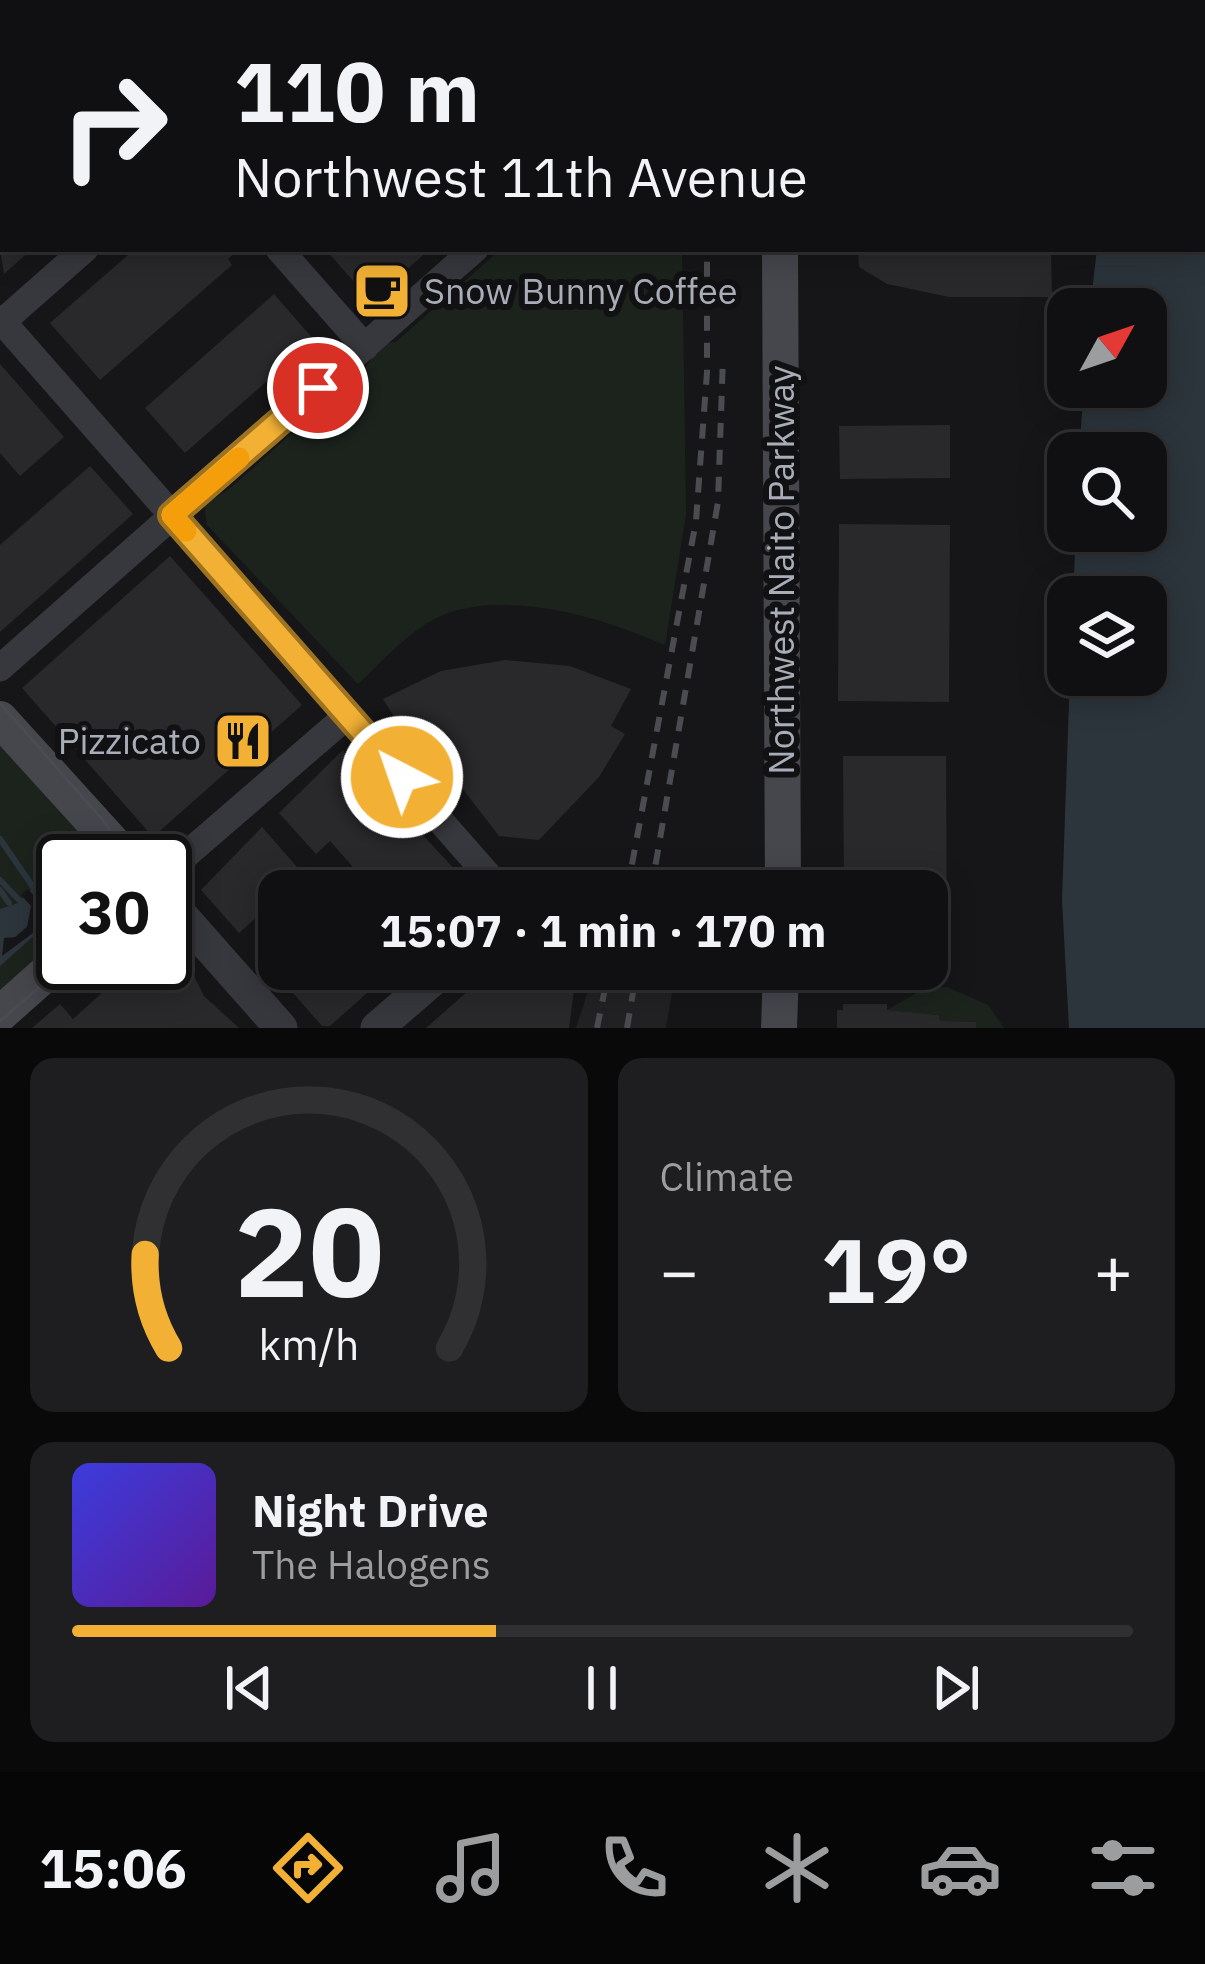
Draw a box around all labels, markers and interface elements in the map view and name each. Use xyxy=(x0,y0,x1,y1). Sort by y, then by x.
text: 110 m xyxy=(234,36,480,145)
icon: right xyxy=(36,48,192,204)
text: Northwest 11th Avenue xyxy=(234,142,808,212)
cafe icon: Snow Bunny Coffee xyxy=(351,260,413,322)
place label: Snow Bunny Coffee xyxy=(424,267,738,314)
north arrow xyxy=(1047,288,1167,408)
map controls xyxy=(1047,288,1167,696)
pin xyxy=(267,337,369,439)
icon: arrive xyxy=(285,355,351,421)
street label: Northwest Naito Parkway xyxy=(757,365,804,775)
button: search xyxy=(1047,432,1167,552)
button: layers xyxy=(1047,576,1167,696)
restaurant icon: Pizzicato xyxy=(212,710,274,772)
position arrow xyxy=(339,714,465,840)
place label: Pizzicato xyxy=(58,717,201,764)
speed limit sign: 30 xyxy=(36,834,192,990)
text: 15:07 · 1 min · 170 m xyxy=(380,901,826,959)
text: Climate xyxy=(660,1151,794,1202)
text: 20 xyxy=(234,1169,384,1331)
text: 19° xyxy=(821,1211,971,1328)
text: − xyxy=(660,1227,699,1313)
text: + xyxy=(1093,1227,1133,1313)
text: km/h xyxy=(258,1316,359,1372)
text: Night Drive xyxy=(252,1481,489,1539)
text: The Halogens xyxy=(252,1539,491,1590)
icon: previous xyxy=(216,1655,282,1721)
icon: pause xyxy=(569,1655,635,1721)
icon: next xyxy=(923,1655,989,1721)
icon: directions xyxy=(266,1826,350,1910)
icon: music xyxy=(429,1826,513,1910)
icon: phone xyxy=(592,1826,676,1910)
icon: climate xyxy=(755,1826,839,1910)
icon: car xyxy=(918,1826,1002,1910)
icon: filters xyxy=(1081,1826,1165,1910)
text: 15:06 xyxy=(40,1833,187,1903)

